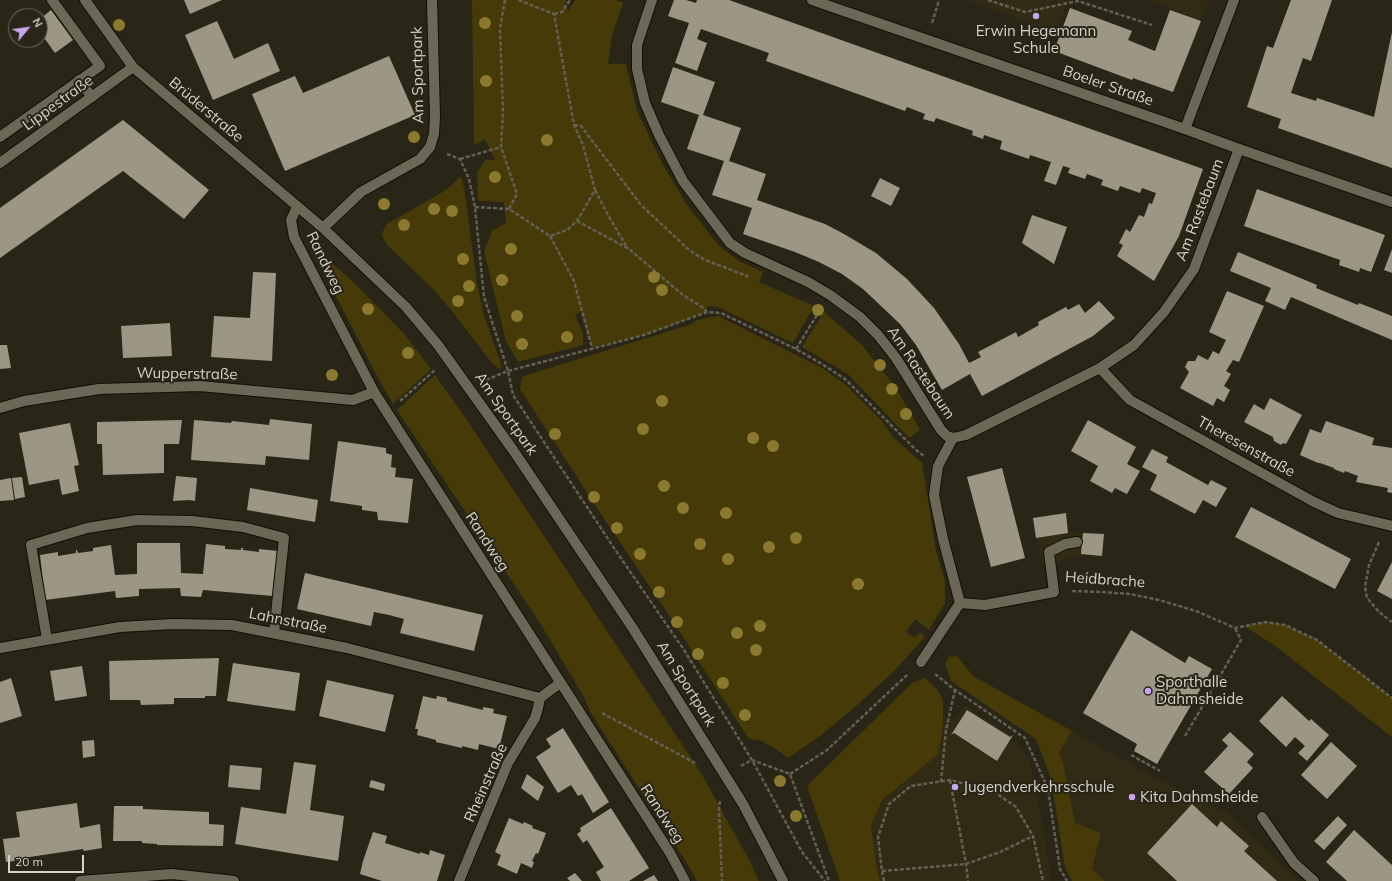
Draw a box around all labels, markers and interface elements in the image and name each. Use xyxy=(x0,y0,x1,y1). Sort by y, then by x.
north arrow xyxy=(8,8,48,48)
marker: Erwin Hegemann Schule xyxy=(1031,11,1041,21)
text: N xyxy=(29,16,46,30)
place label: Erwin Hegemann Schule xyxy=(976,22,1096,57)
street label: Am Sportpark xyxy=(408,26,428,124)
street label: Boeler Straße xyxy=(1060,62,1156,110)
street label: Lippestraße xyxy=(19,71,97,135)
street label: Brüderstraße xyxy=(165,74,247,146)
street label: Am Rastebaum xyxy=(1172,156,1228,264)
street label: Randweg xyxy=(302,229,348,297)
street label: Am Rastebaum xyxy=(883,323,959,423)
street label: Wupperstraße xyxy=(136,364,238,384)
street label: Am Sportpark xyxy=(471,369,541,459)
street label: Theresenstraße xyxy=(1194,413,1298,481)
street label: Randweg xyxy=(461,509,513,575)
street label: Heidbrache xyxy=(1064,568,1146,592)
street label: Lahnstraße xyxy=(247,605,329,637)
street label: Am Sportpark xyxy=(653,638,719,730)
place label: Sporthalle Dahmsheide xyxy=(1156,673,1243,708)
marker: Sporthalle Dahmsheide xyxy=(1143,686,1153,696)
street label: Rheinstraße xyxy=(461,741,511,825)
place label: Jugendverkehrsschule xyxy=(963,778,1114,796)
street label: Randweg xyxy=(636,781,688,847)
marker: Jugendverkehrsschule xyxy=(950,782,960,792)
place label: Kita Dahmsheide xyxy=(1140,788,1259,806)
marker: Kita Dahmsheide xyxy=(1127,792,1137,802)
scale bar xyxy=(10,847,86,873)
text: 20 m xyxy=(15,854,43,869)

